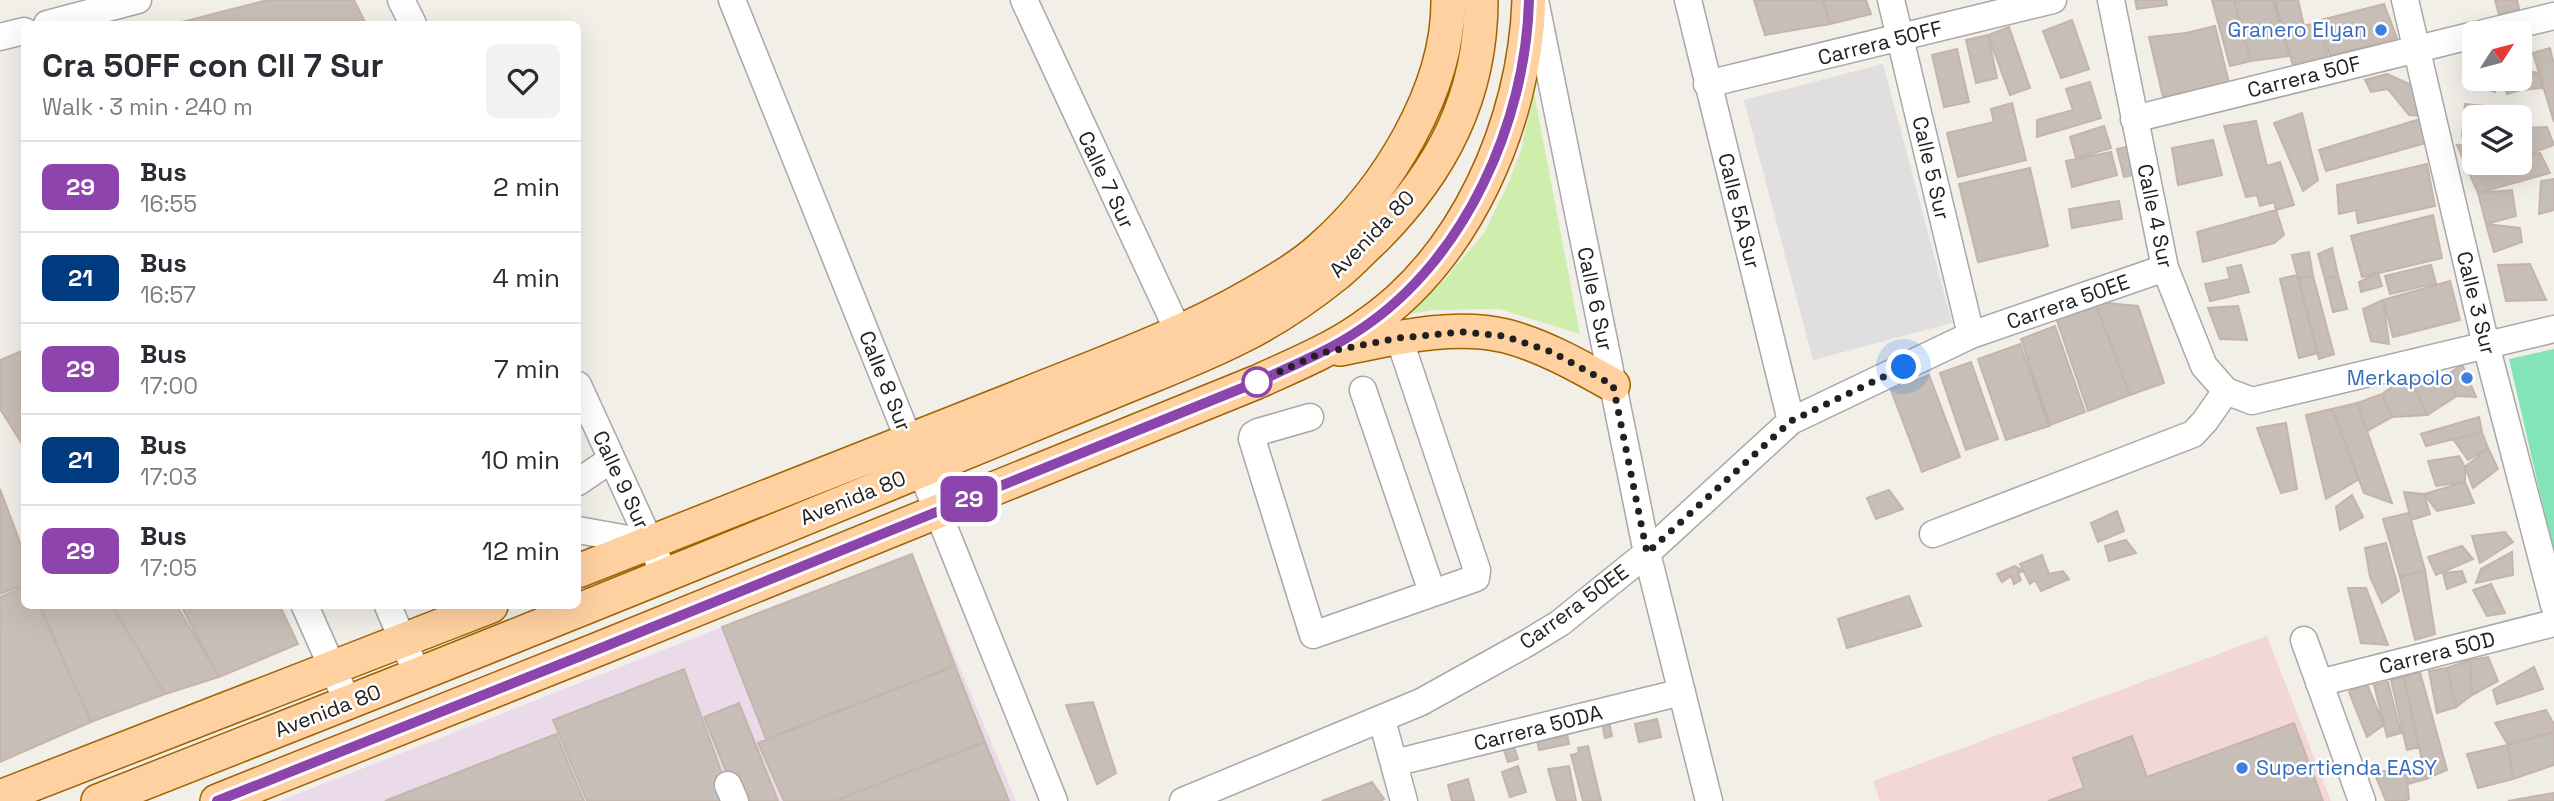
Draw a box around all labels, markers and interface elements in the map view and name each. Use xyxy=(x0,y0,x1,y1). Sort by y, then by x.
street label: Carrera 50FF xyxy=(1815,14,1945,71)
place label: Granero Elyan xyxy=(2228,16,2367,43)
north arrow xyxy=(2462,21,2532,91)
map controls xyxy=(2462,21,2532,175)
marker: Granero Elyan xyxy=(2373,22,2389,38)
button: heart xyxy=(486,44,560,118)
text: Cra 50FF con Cll 7 Sur xyxy=(42,45,384,87)
street label: Carrera 50F xyxy=(2244,49,2363,104)
text: Walk · 3 min · 240 m xyxy=(42,92,253,122)
button: layers xyxy=(2462,105,2532,175)
street label: Calle 5 Sur xyxy=(1906,114,1957,222)
street label: Calle 7 Sur xyxy=(1072,127,1141,233)
street label: Calle 5A Sur xyxy=(1712,150,1767,272)
text: Bus xyxy=(140,155,187,189)
street label: Calle 4 Sur xyxy=(2131,161,2180,271)
text: 2 min xyxy=(493,170,560,204)
text: 29 xyxy=(66,171,95,202)
street label: Avenida 80 xyxy=(1323,184,1420,283)
text: 16:55 xyxy=(140,189,197,219)
street label: Calle 6 Sur xyxy=(1571,244,1620,353)
text: Bus xyxy=(140,246,187,280)
street label: Calle 3 Sur xyxy=(2451,248,2502,357)
text: 4 min xyxy=(492,261,560,295)
text: 21 xyxy=(68,262,93,293)
street label: Carrera 50EE xyxy=(2003,268,2133,335)
text: 16:57 xyxy=(140,280,196,310)
street label: Calle 8 Sur xyxy=(853,327,918,435)
text: Bus xyxy=(140,337,187,371)
your location xyxy=(1886,349,1921,384)
text: 7 min xyxy=(494,352,560,386)
text: 29 xyxy=(66,353,95,384)
place label: Merkapolo xyxy=(2347,364,2453,391)
unlabelled marker xyxy=(1242,367,1272,397)
marker: Merkapolo xyxy=(2459,370,2475,386)
text: 17:00 xyxy=(140,371,198,401)
street label: Calle 9 Sur xyxy=(587,426,656,533)
text: Bus xyxy=(140,428,187,462)
text: 10 min xyxy=(481,443,560,477)
text: 21 xyxy=(68,444,93,475)
text: 17:03 xyxy=(140,462,197,492)
street label: Avenida 80 xyxy=(796,464,910,531)
line badge: 29 xyxy=(937,476,1000,522)
text: 29 xyxy=(955,483,984,514)
text: Bus xyxy=(140,519,187,553)
text: 12 min xyxy=(482,534,560,568)
text: 29 xyxy=(66,535,95,566)
text: 17:05 xyxy=(140,553,197,583)
street label: Carrera 50EE xyxy=(1514,558,1633,655)
street label: Carrera 50D xyxy=(2376,625,2498,680)
street label: Avenida 80 xyxy=(271,678,385,743)
street label: Carrera 50DA xyxy=(1471,699,1605,757)
place label: Supertienda EASY xyxy=(2256,754,2437,781)
marker: Supertienda EASY xyxy=(2234,760,2250,776)

